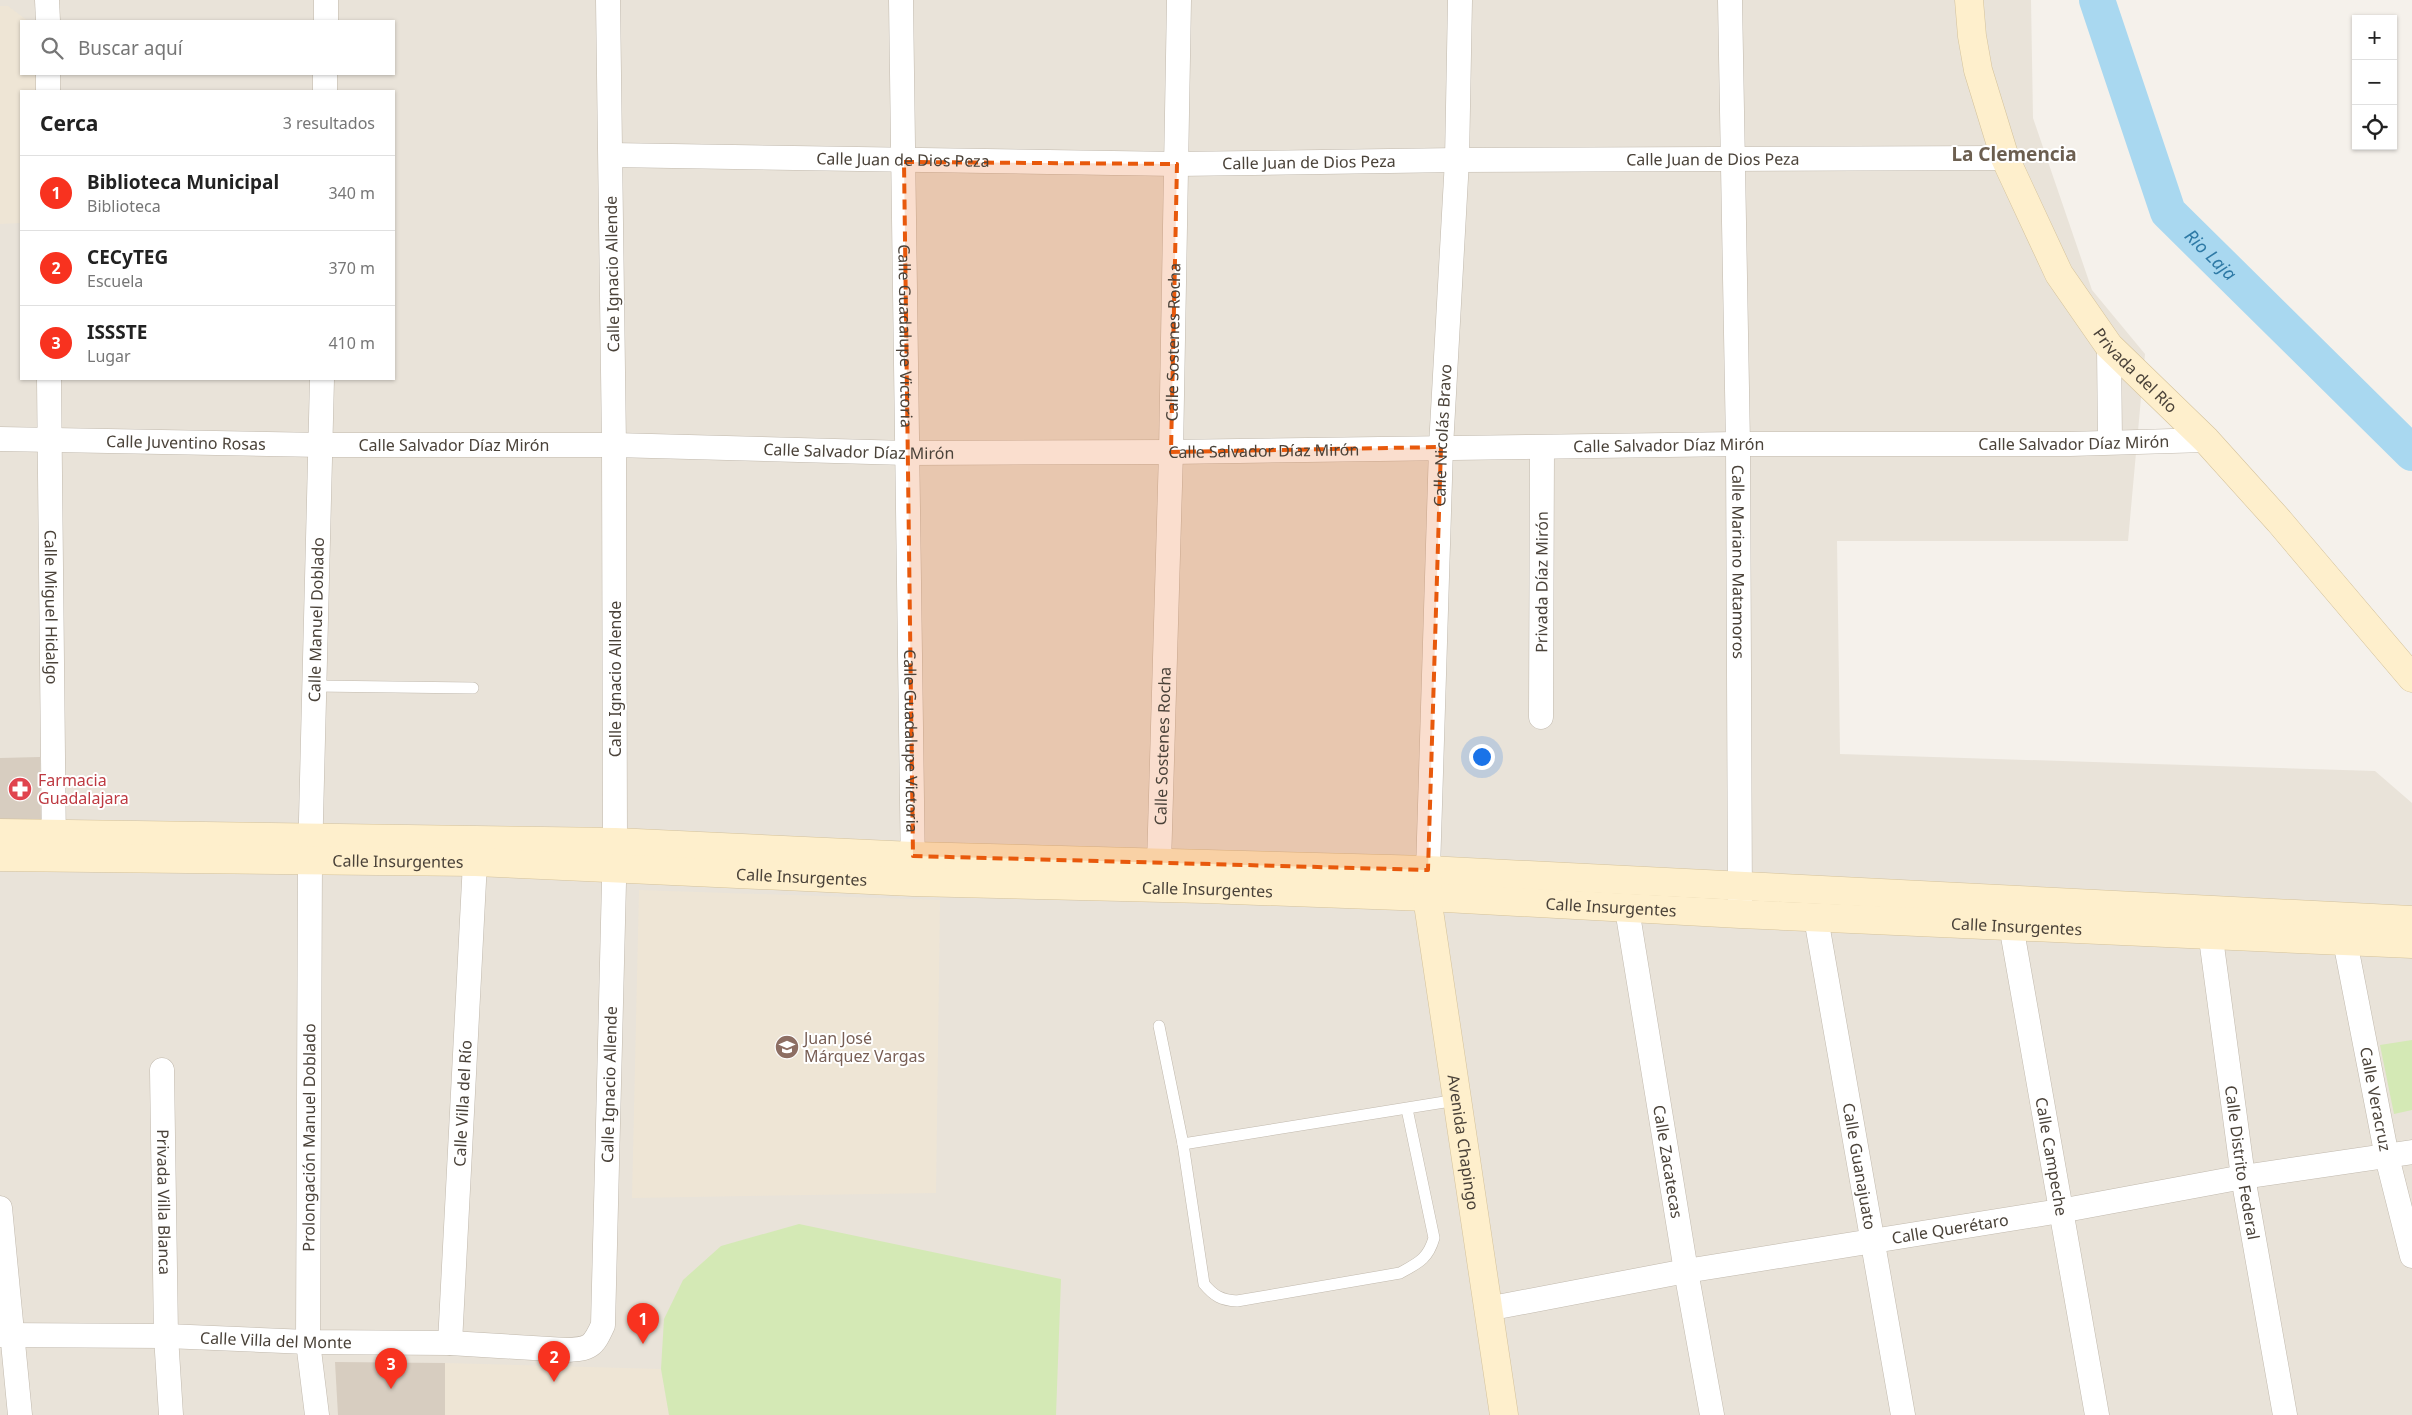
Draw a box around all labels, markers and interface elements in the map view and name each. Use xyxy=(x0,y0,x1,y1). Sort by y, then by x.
map controls xyxy=(2352,15,2397,150)
button: + xyxy=(2352,15,2397,60)
search box xyxy=(20,20,395,75)
icon: search xyxy=(38,34,66,62)
text: Buscar aquí xyxy=(78,35,183,61)
button: − xyxy=(2352,60,2397,105)
button: locate xyxy=(2352,105,2397,150)
text: Cerca xyxy=(40,109,98,137)
text: 3 resultados xyxy=(283,112,375,134)
district label: La Clemencia xyxy=(1951,141,2077,167)
street label: Calle Juan de Dios Peza xyxy=(816,147,990,172)
street label: Calle Juan de Dios Peza xyxy=(1626,148,1800,170)
street label: Calle Juan de Dios Peza xyxy=(1222,150,1396,174)
text: Biblioteca Municipal xyxy=(87,169,279,195)
text: 1 xyxy=(51,182,61,204)
text: 340 m xyxy=(328,182,375,204)
text: Biblioteca xyxy=(87,195,161,217)
street label: Calle Ignacio Allende xyxy=(600,196,624,352)
water label: Rio Laja xyxy=(2180,224,2242,285)
text: CECyTEG xyxy=(87,244,168,270)
street label: Calle Guadalupe Victoria xyxy=(893,244,918,428)
text: 2 xyxy=(51,257,61,279)
text: 370 m xyxy=(328,257,375,279)
street label: Calle Sostenes Rocha xyxy=(1161,263,1185,422)
text: Escuela xyxy=(87,270,143,292)
text: ISSSTE xyxy=(87,319,147,345)
street label: Privada del Río xyxy=(2089,323,2182,418)
text: 3 xyxy=(51,332,61,354)
text: 410 m xyxy=(328,332,375,354)
text: Lugar xyxy=(87,345,131,367)
street label: Calle Nicolás Bravo xyxy=(1428,363,1457,507)
street label: Calle Juventino Rosas xyxy=(106,430,266,455)
street label: Calle Salvador Díaz Mirón xyxy=(1978,430,2170,455)
street label: Calle Salvador Díaz Mirón xyxy=(1573,433,1764,457)
street label: Calle Salvador Díaz Mirón xyxy=(358,434,549,456)
street label: Calle Salvador Díaz Mirón xyxy=(763,438,954,464)
street label: Calle Salvador Díaz Mirón xyxy=(1168,438,1359,463)
street label: Calle Mariano Matamoros xyxy=(1727,465,1750,659)
street label: Privada Díaz Mirón xyxy=(1530,511,1553,653)
street label: Calle Miguel Hidalgo xyxy=(40,529,63,685)
street label: Calle Manuel Doblado xyxy=(303,537,329,702)
street label: Calle Ignacio Allende xyxy=(604,601,626,757)
street label: Calle Guadalupe Victoria xyxy=(899,649,923,833)
street label: Calle Sostenes Rocha xyxy=(1149,666,1176,826)
your location xyxy=(1469,744,1495,770)
place label: Farmacia Guadalajara xyxy=(38,769,129,809)
pharmacy icon: Farmacia Guadalajara xyxy=(7,776,33,802)
street label: Calle Insurgentes xyxy=(332,849,464,873)
street label: Calle Insurgentes xyxy=(736,863,868,891)
street label: Calle Insurgentes xyxy=(1142,876,1273,902)
street label: Calle Insurgentes xyxy=(1545,892,1677,922)
street label: Calle Insurgentes xyxy=(1951,912,2083,940)
street label: Calle Ignacio Allende xyxy=(596,1006,622,1163)
street label: Prolongación Manuel Doblado xyxy=(297,1023,320,1252)
place label: Juan José Márquez Vargas xyxy=(802,1027,925,1067)
school or university icon: Juan José Márquez Vargas xyxy=(774,1034,800,1060)
street label: Calle Villa del Río xyxy=(448,1039,477,1167)
street label: Calle Veracruz xyxy=(2355,1045,2397,1153)
street label: Avenida Chapingo xyxy=(1443,1073,1484,1212)
street label: Calle Distrito Federal xyxy=(2220,1084,2265,1242)
street label: Calle Campeche xyxy=(2030,1095,2073,1218)
street label: Calle Guanajuato xyxy=(1838,1101,1881,1231)
street label: Calle Zacatecas xyxy=(1648,1103,1688,1220)
street label: Privada Villa Blanca xyxy=(152,1129,176,1275)
street label: Calle Querétaro xyxy=(1890,1208,2010,1249)
pin: 1 xyxy=(627,1303,659,1344)
street label: Calle Villa del Monte xyxy=(200,1326,352,1353)
pin: 2 xyxy=(538,1341,570,1382)
pin: 3 xyxy=(375,1348,407,1389)

